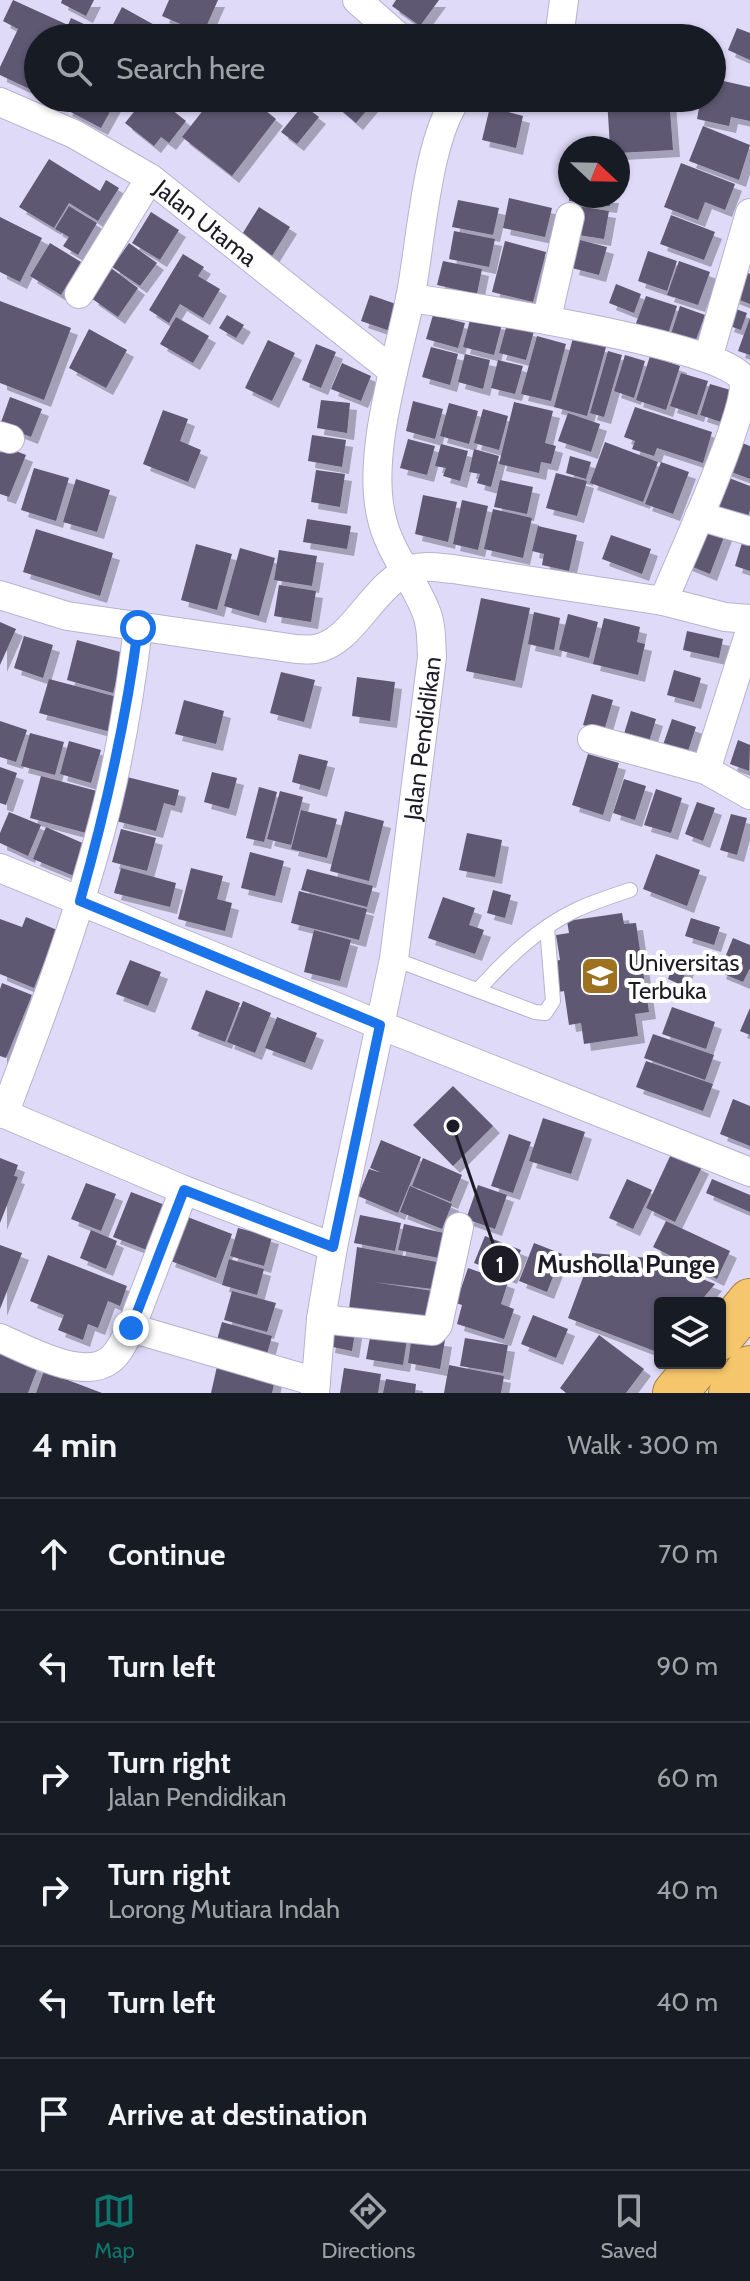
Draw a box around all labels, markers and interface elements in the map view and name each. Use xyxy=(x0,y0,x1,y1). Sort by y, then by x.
search box xyxy=(24,24,726,112)
icon: search xyxy=(52,46,96,90)
text: Search here xyxy=(116,50,265,87)
north arrow xyxy=(558,136,630,208)
street label: Jalan Utama xyxy=(148,172,264,272)
route start xyxy=(120,610,156,646)
street label: Jalan Pendidikan xyxy=(397,655,446,823)
place label: Universitas Terbuka xyxy=(628,948,740,1005)
school or university icon: Universitas Terbuka xyxy=(579,955,621,997)
callout: Musholla Punge xyxy=(480,1239,731,1289)
text: Musholla Punge xyxy=(537,1248,715,1280)
text: 1 xyxy=(496,1250,504,1279)
map controls xyxy=(654,1297,726,1369)
button: layers xyxy=(654,1297,726,1369)
route end xyxy=(113,1310,149,1346)
text: 4 min xyxy=(32,1424,117,1466)
text: Walk · 300 m xyxy=(567,1429,718,1461)
icon: ahead xyxy=(32,1532,76,1576)
text: Continue xyxy=(108,1536,225,1573)
text: 70 m xyxy=(658,1538,718,1570)
icon: left xyxy=(32,1644,76,1688)
text: Turn left xyxy=(108,1648,216,1685)
text: 90 m xyxy=(656,1650,718,1682)
text: Turn right xyxy=(108,1744,231,1781)
icon: right xyxy=(32,1756,76,1800)
text: 60 m xyxy=(656,1762,718,1794)
text: Jalan Pendidikan xyxy=(108,1781,287,1813)
text: Turn right xyxy=(108,1856,231,1893)
icon: right xyxy=(32,1868,76,1912)
text: 40 m xyxy=(656,1874,718,1906)
text: Lorong Mutiara Indah xyxy=(108,1893,340,1925)
icon: left xyxy=(32,1980,76,2024)
text: Turn left xyxy=(108,1984,216,2021)
text: 40 m xyxy=(656,1986,718,2018)
icon: arrive xyxy=(32,2092,76,2136)
text: Arrive at destination xyxy=(108,2096,368,2133)
tab: Map xyxy=(92,2189,136,2264)
tab: Directions xyxy=(321,2189,415,2264)
tab: Saved xyxy=(600,2189,658,2264)

